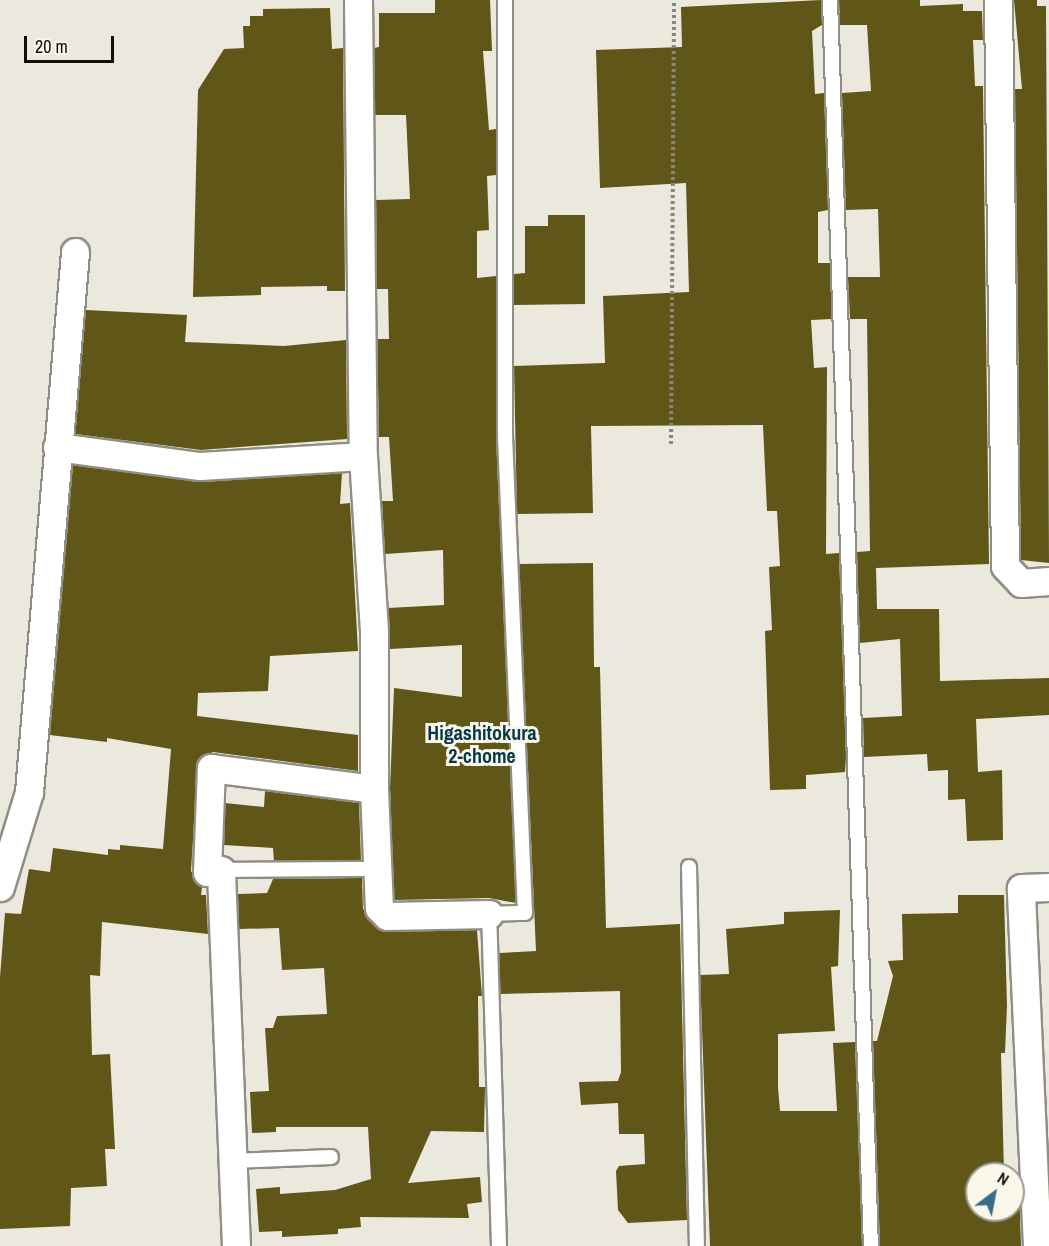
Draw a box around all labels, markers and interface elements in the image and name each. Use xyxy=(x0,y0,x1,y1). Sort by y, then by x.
scale bar xyxy=(27,24,117,62)
text: 20 m xyxy=(35,34,68,59)
district label: Higashitokura 2-chome xyxy=(427,721,537,768)
north arrow xyxy=(965,1162,1025,1222)
text: N xyxy=(994,1167,1013,1190)

